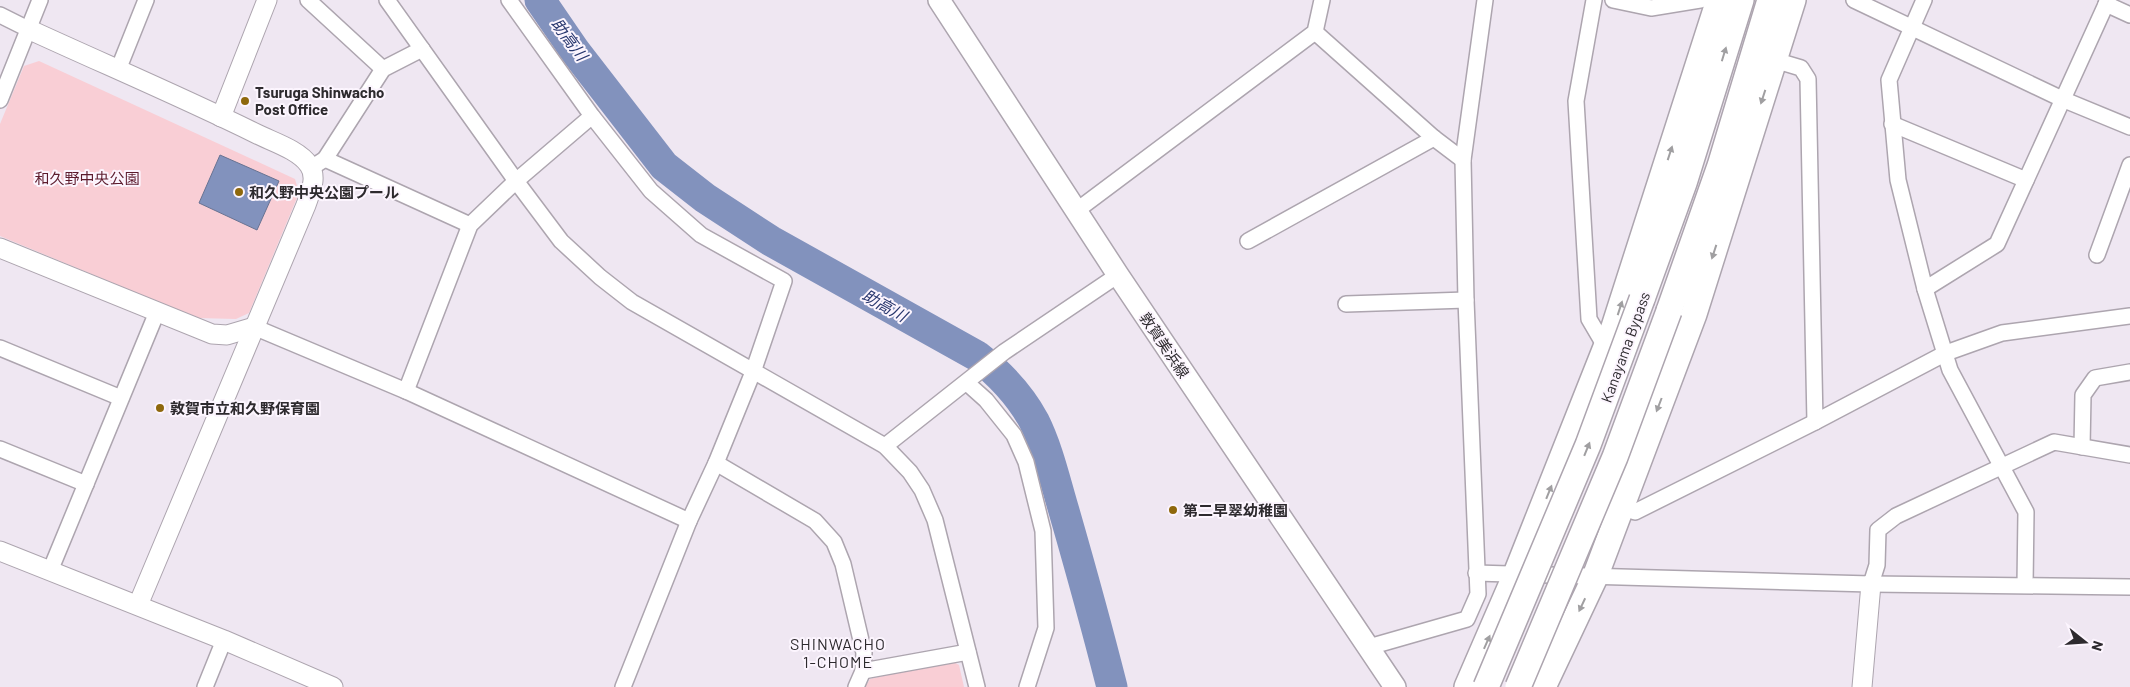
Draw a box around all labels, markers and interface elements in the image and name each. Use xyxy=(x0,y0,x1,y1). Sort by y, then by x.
water label: 助高川 xyxy=(548,14,593,65)
one-way arrow xyxy=(1721,46,1729,61)
place label: Tsuruga Shinwacho Post Office xyxy=(255,83,384,118)
one-way arrow xyxy=(1758,89,1766,104)
marker: Tsuruga Shinwacho Post Office xyxy=(239,95,251,107)
one-way arrow xyxy=(1667,146,1674,161)
park label: 和久野中央公園 xyxy=(34,169,140,187)
place label: 和久野中央公園プール xyxy=(249,183,399,201)
marker: 和久野中央公園プール xyxy=(233,186,245,198)
one-way arrow xyxy=(1709,244,1717,259)
water label: 助高川 xyxy=(859,285,912,326)
street label: Kanayama Bypass xyxy=(1597,289,1653,405)
one-way arrow xyxy=(1617,300,1625,315)
street label: 敦賀美浜線 xyxy=(1137,309,1193,381)
one-way arrow xyxy=(1655,398,1663,412)
place label: 敦賀市立和久野保育園 xyxy=(170,399,320,417)
marker: 敦賀市立和久野保育園 xyxy=(154,402,166,414)
one-way arrow xyxy=(1583,441,1591,456)
one-way arrow xyxy=(1545,485,1553,499)
place label: 第二早翠幼稚園 xyxy=(1183,501,1288,519)
marker: 第二早翠幼稚園 xyxy=(1167,504,1179,516)
one-way arrow xyxy=(1577,598,1585,612)
north arrow xyxy=(2060,617,2110,667)
district label: SHINWACHO 1-CHOME xyxy=(790,634,886,671)
one-way arrow xyxy=(1483,635,1491,649)
text: N xyxy=(2088,639,2107,653)

